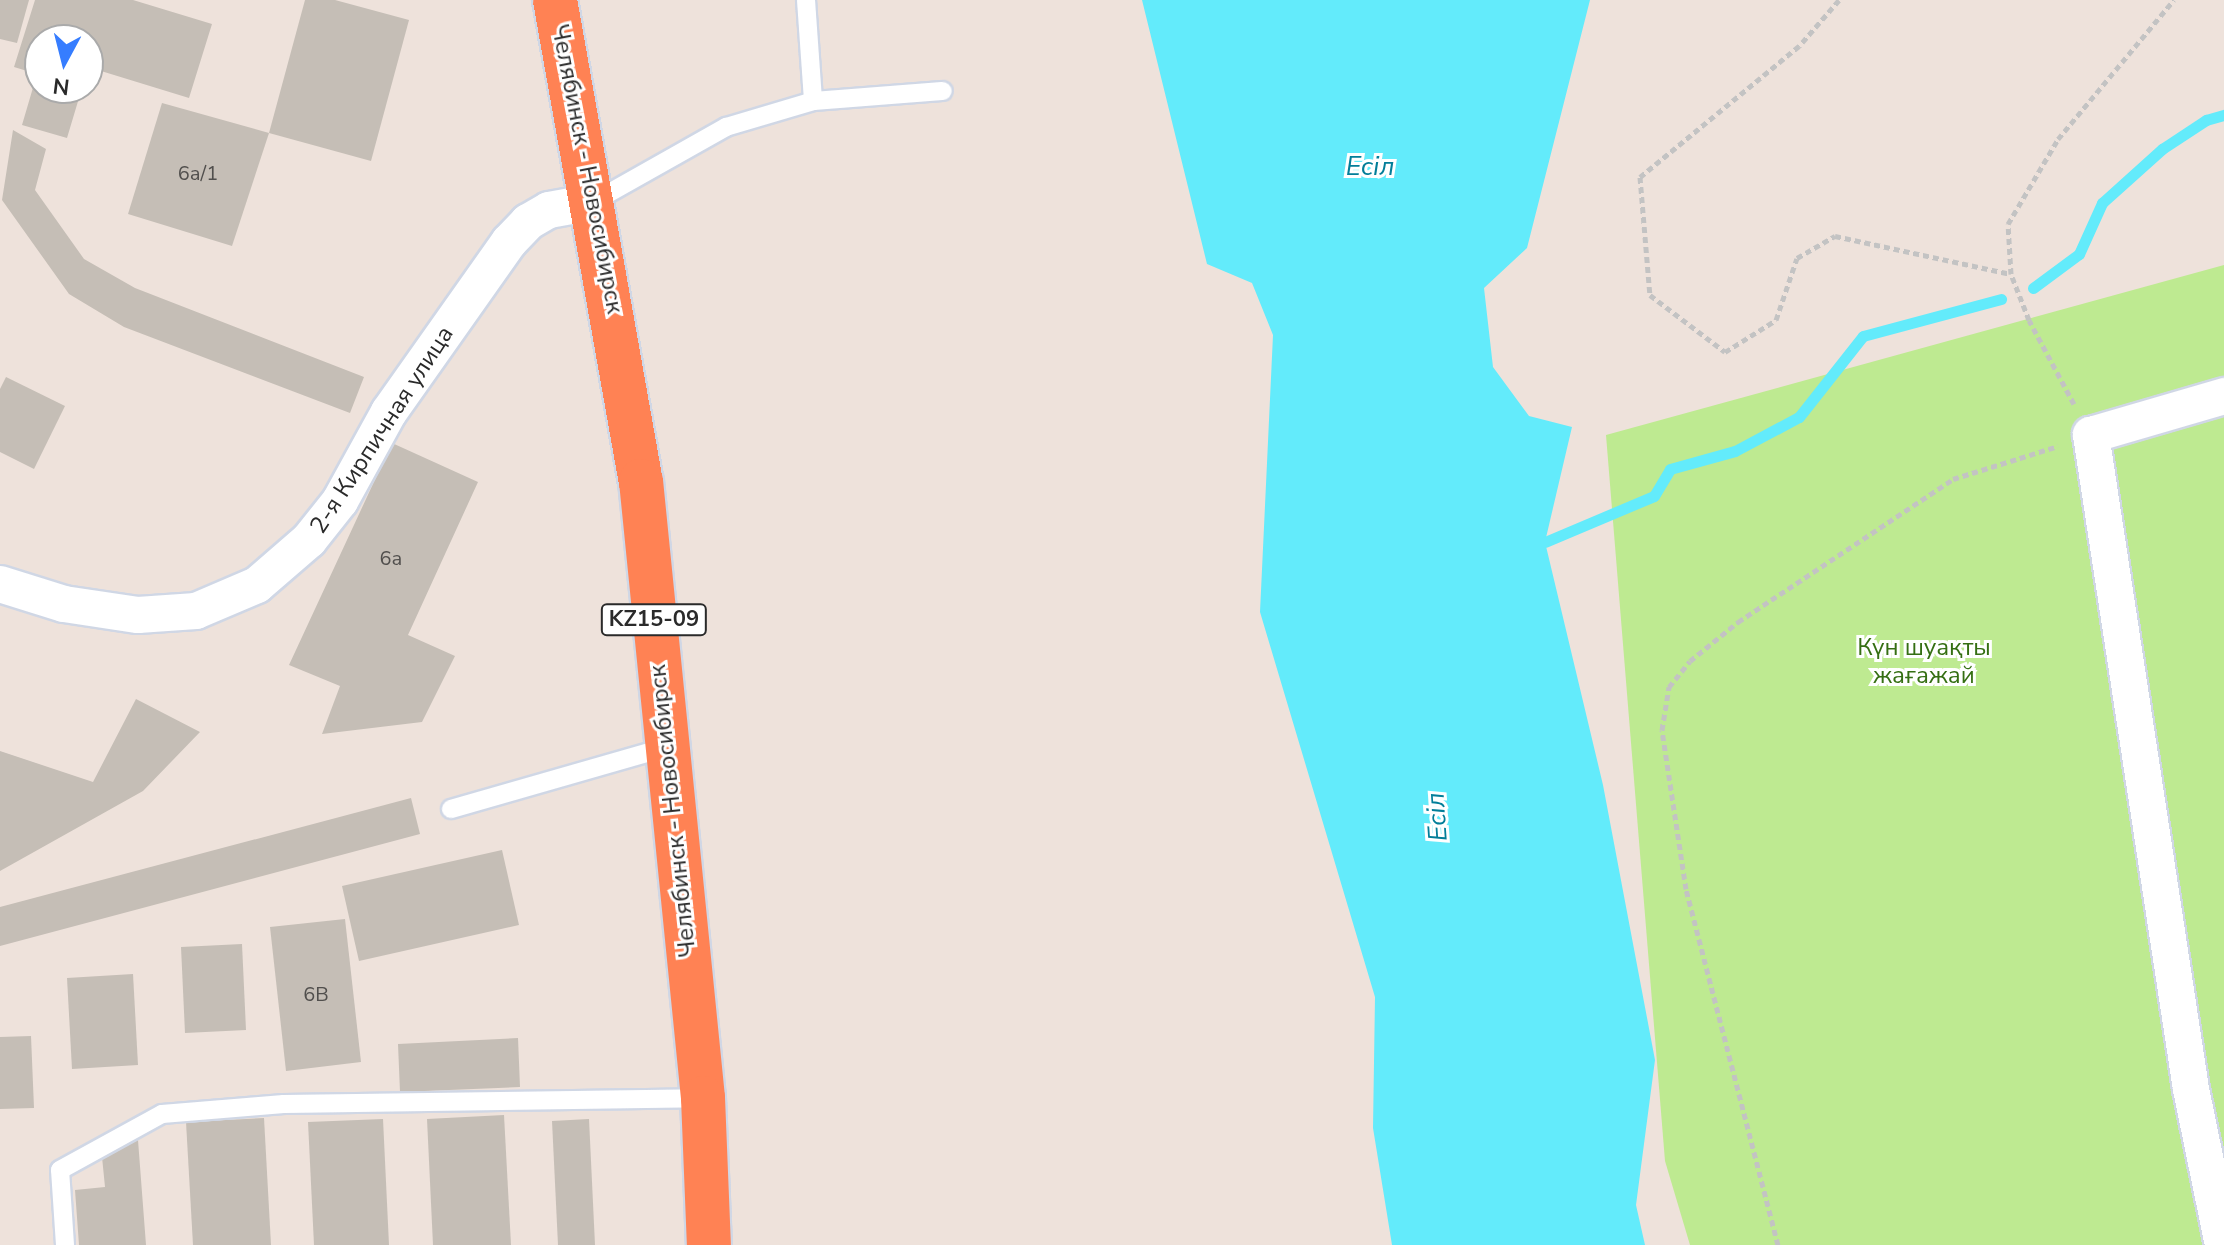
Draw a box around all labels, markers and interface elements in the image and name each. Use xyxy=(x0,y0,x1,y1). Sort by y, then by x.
street label: Челябинск - Новосибирск xyxy=(545,22,629,316)
north arrow xyxy=(24,24,104,104)
text: N xyxy=(51,70,71,102)
water label: Есіл xyxy=(1346,151,1394,183)
house number: 6а/1 xyxy=(178,161,218,185)
street label: 2-я Кирпичная улица xyxy=(304,321,460,539)
house number: 6а xyxy=(380,546,402,570)
road number: KZ15-09 xyxy=(600,602,708,638)
park label: Күн шуақты жағажай xyxy=(1857,634,1991,690)
street label: Челябинск - Новосибирск xyxy=(643,663,703,959)
water label: Есіл xyxy=(1420,792,1454,842)
house number: 6В xyxy=(303,982,329,1006)

